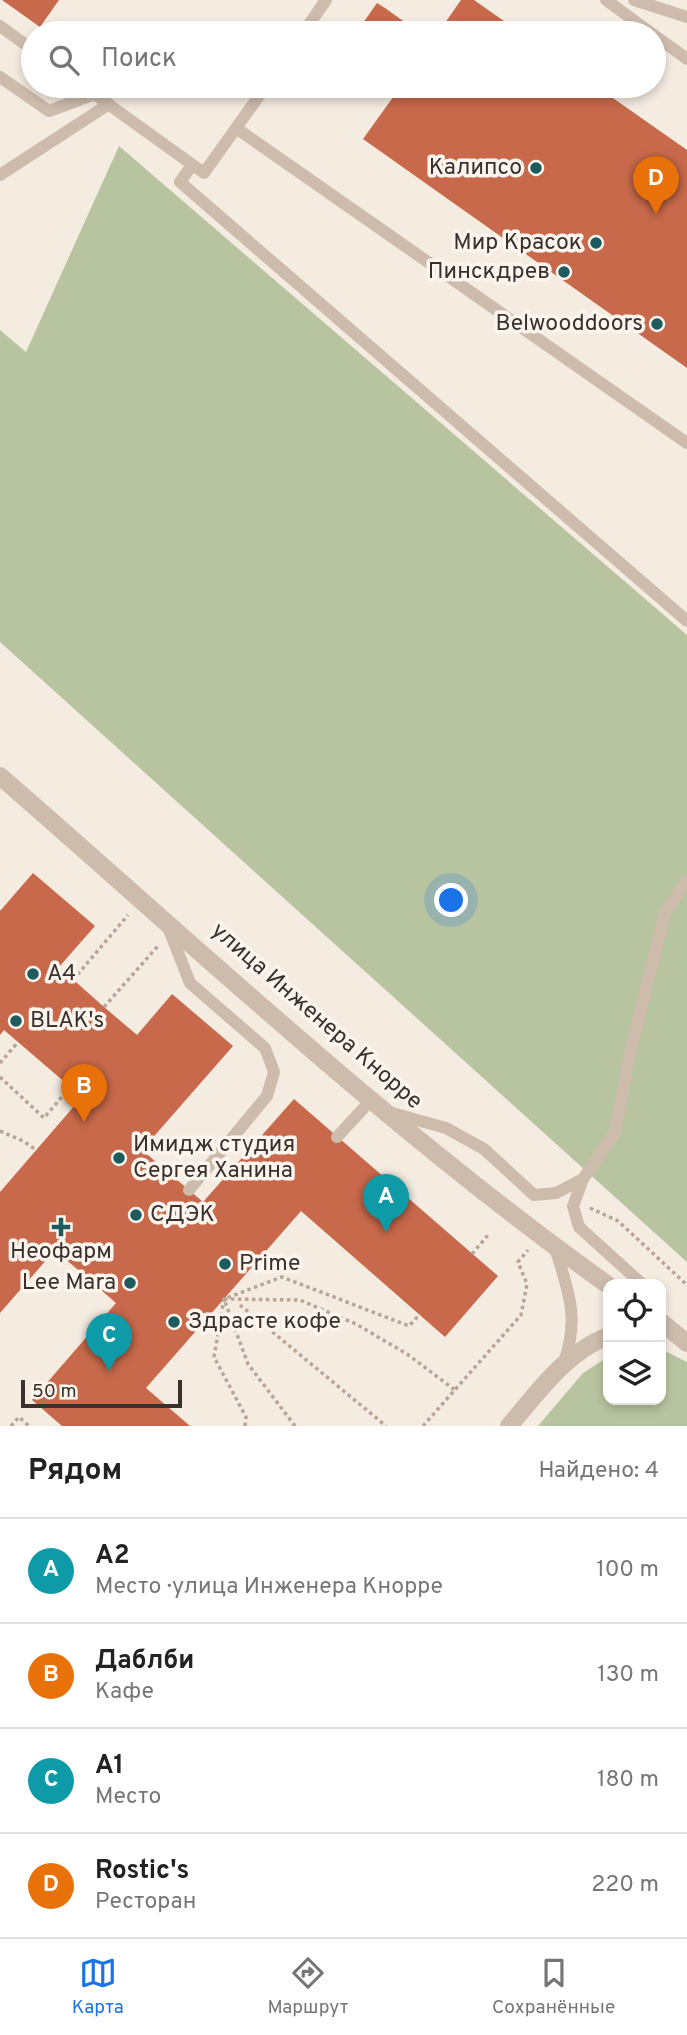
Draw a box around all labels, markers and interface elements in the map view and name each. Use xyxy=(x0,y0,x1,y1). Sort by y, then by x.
search box xyxy=(21,21,666,98)
icon: search xyxy=(45,41,83,79)
text: Поиск xyxy=(101,43,177,76)
place label: Калипсо xyxy=(429,154,522,183)
pin: D xyxy=(633,156,679,214)
marker: Калипсо xyxy=(528,160,544,176)
place label: Мир Красок xyxy=(453,229,582,258)
marker: Мир Красок xyxy=(588,235,604,251)
place label: Пинскдрев xyxy=(428,258,550,287)
marker: Пинскдрев xyxy=(556,264,572,280)
place label: Belwooddoors xyxy=(495,310,643,339)
marker: Belwooddoors xyxy=(649,316,665,332)
your location xyxy=(434,883,468,917)
street label: улица Инженера Кнорре xyxy=(204,917,428,1117)
place label: А4 xyxy=(47,960,76,989)
marker: А4 xyxy=(25,966,41,982)
place label: BLAK's xyxy=(30,1007,104,1036)
marker: BLAK's xyxy=(8,1013,24,1029)
pin: B xyxy=(61,1064,107,1122)
place label: Имидж студия Сергея Ханина xyxy=(133,1131,295,1186)
marker: Имидж студия Сергея Ханина xyxy=(111,1150,127,1166)
pin: A xyxy=(363,1174,409,1232)
place label: СДЭК xyxy=(150,1201,215,1230)
marker: СДЭК xyxy=(128,1207,144,1223)
marker: Неофарм xyxy=(53,1219,69,1235)
place label: Неофарм xyxy=(10,1238,112,1267)
place label: Prime xyxy=(239,1250,300,1279)
marker: Prime xyxy=(217,1256,233,1272)
place label: Lee Mara xyxy=(22,1269,116,1298)
marker: Lee Mara xyxy=(122,1275,138,1291)
map controls xyxy=(603,1279,666,1405)
button: locate xyxy=(603,1279,666,1342)
place label: Здрасте кофе xyxy=(188,1308,341,1337)
pin: C xyxy=(86,1313,132,1371)
marker: Здрасте кофе xyxy=(166,1314,182,1330)
button: layers xyxy=(603,1342,666,1405)
scale bar xyxy=(21,1377,182,1409)
text: 50 m xyxy=(32,1380,77,1404)
text: Рядом xyxy=(28,1453,122,1490)
text: Найдено: 4 xyxy=(538,1457,659,1486)
text: А2 xyxy=(95,1540,130,1573)
text: A xyxy=(43,1556,59,1585)
text: 100 m xyxy=(596,1556,659,1585)
text: Место · улица Инженера Кнорре xyxy=(95,1573,443,1602)
text: Даблби xyxy=(95,1645,194,1678)
text: B xyxy=(43,1661,59,1690)
text: 130 m xyxy=(597,1661,659,1690)
text: Кафе xyxy=(95,1678,154,1707)
text: А1 xyxy=(95,1750,124,1783)
text: C xyxy=(44,1766,58,1795)
text: 180 m xyxy=(597,1766,659,1795)
text: Место xyxy=(95,1783,161,1812)
text: Rostic's xyxy=(95,1855,189,1888)
text: D xyxy=(43,1871,59,1900)
text: 220 m xyxy=(591,1871,659,1900)
text: Ресторан xyxy=(95,1888,196,1917)
tab: Карта xyxy=(72,1954,124,2020)
tab: Маршрут xyxy=(267,1954,348,2020)
tab: Сохранённые xyxy=(492,1954,615,2020)

